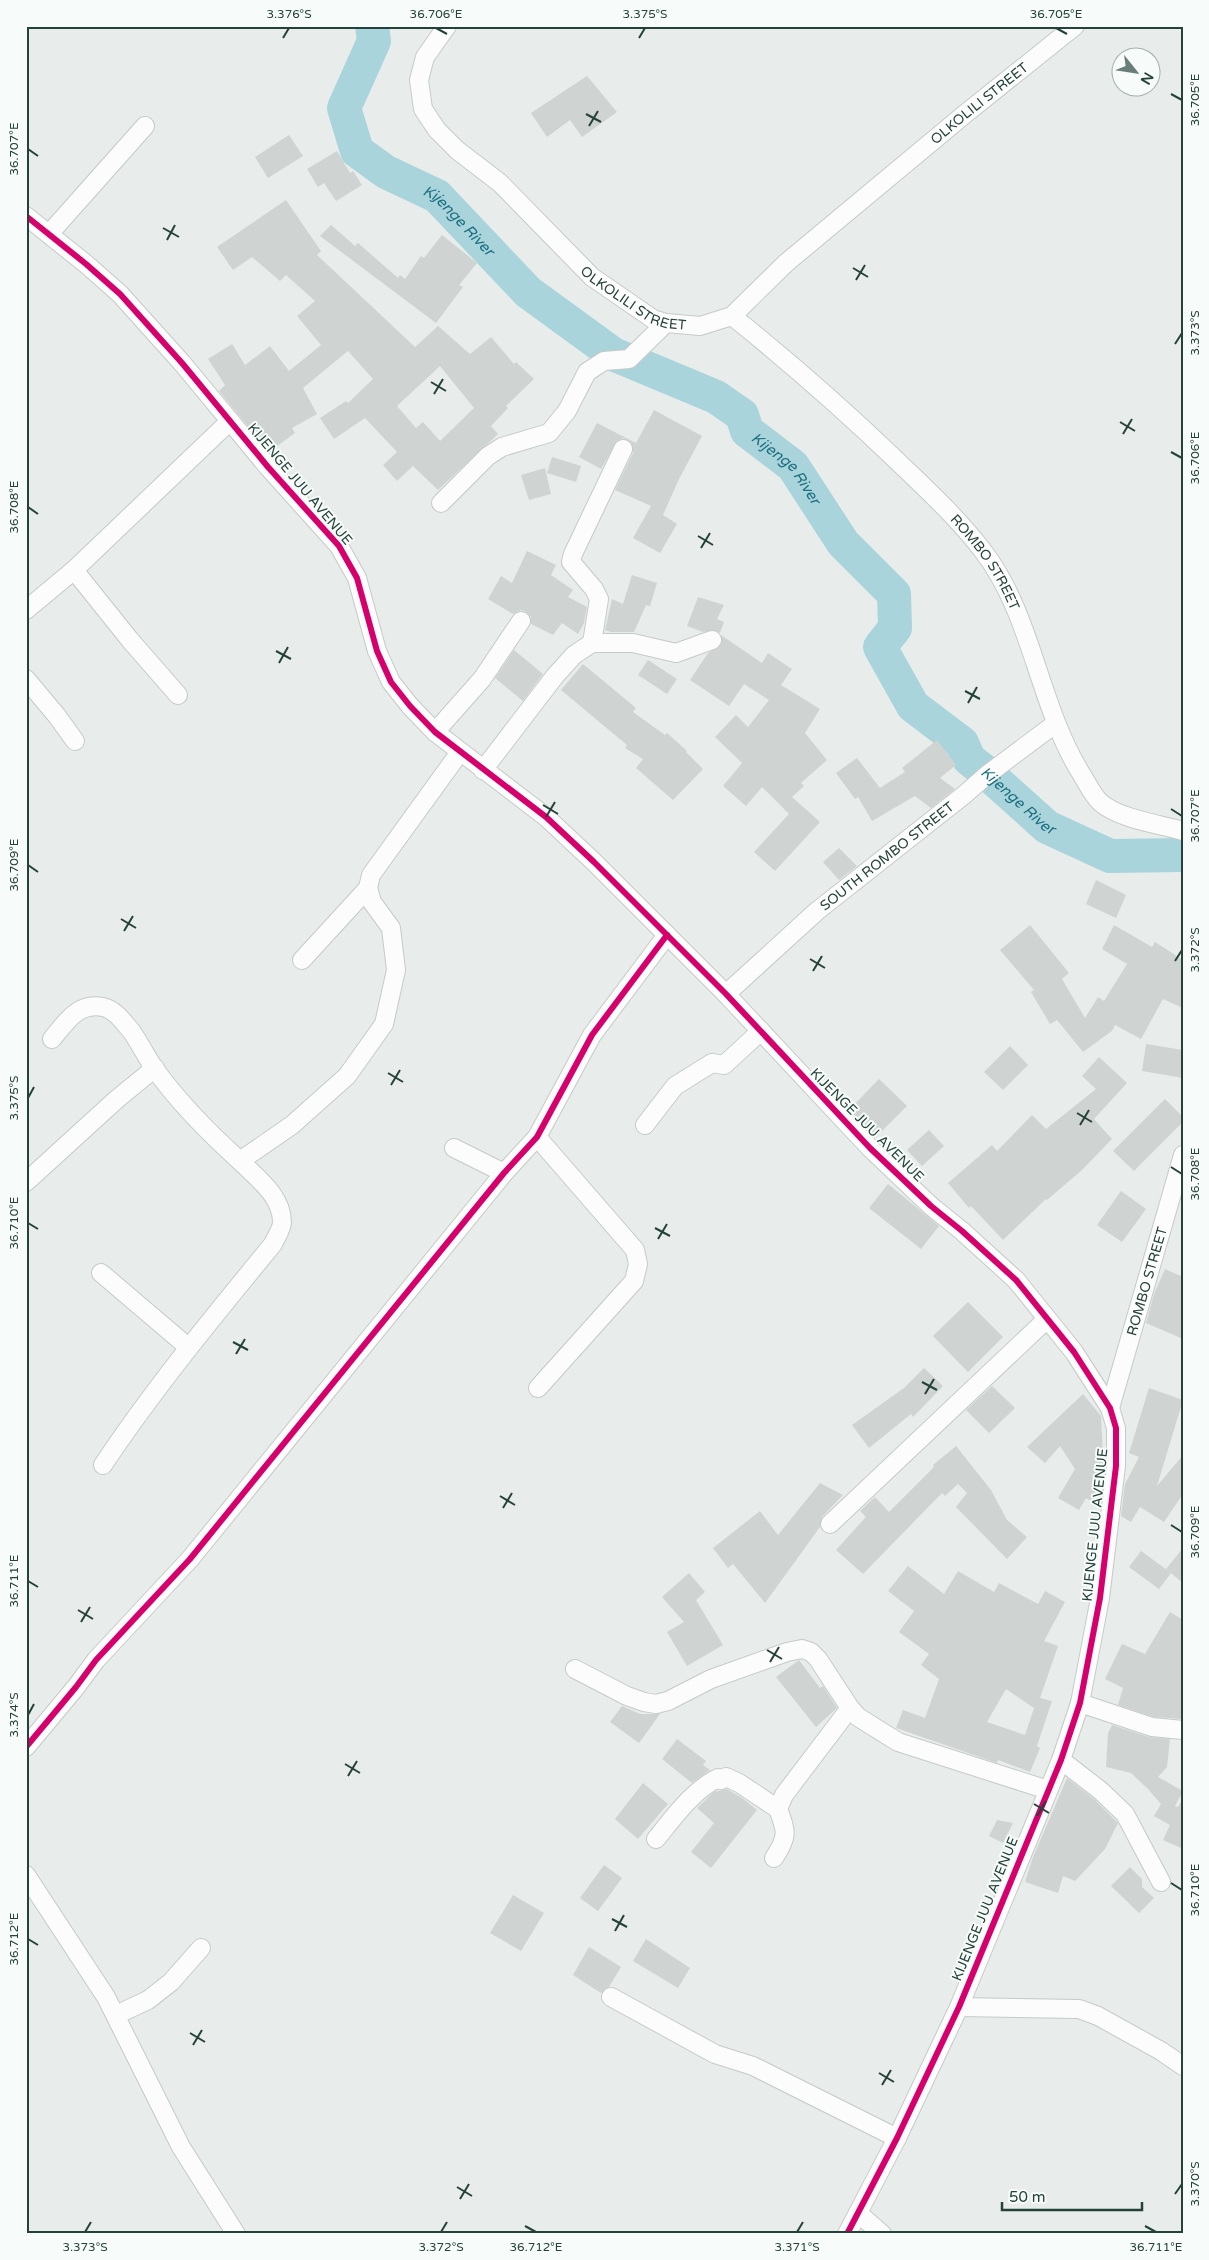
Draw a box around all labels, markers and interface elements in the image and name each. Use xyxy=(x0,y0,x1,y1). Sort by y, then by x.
text: 3.376°S xyxy=(266,7,312,21)
text: 36.706°E xyxy=(410,7,463,21)
text: 3.375°S xyxy=(623,7,667,21)
text: 36.705°E xyxy=(1030,7,1083,21)
north arrow xyxy=(1112,48,1162,98)
street label: OLKOLILI STREET xyxy=(927,58,1032,148)
text: N xyxy=(1137,69,1157,87)
text: 36.705°E xyxy=(1188,73,1202,126)
text: 36.707°E xyxy=(7,122,21,176)
water label: Kijenge River xyxy=(420,182,500,261)
street label: OLKOLILI STREET xyxy=(577,262,687,333)
text: 3.373°S xyxy=(1188,310,1202,356)
street label: KIJENGE JUU AVENUE xyxy=(244,420,356,548)
water label: Kijenge River xyxy=(748,429,826,510)
text: 36.706°E xyxy=(1188,431,1202,484)
text: 36.708°E xyxy=(7,480,21,533)
street label: ROMBO STREET xyxy=(947,511,1024,613)
water label: Kijenge River xyxy=(977,763,1060,839)
text: 36.707°E xyxy=(1188,789,1202,843)
street label: SOUTH ROMBO STREET xyxy=(816,798,958,914)
text: 36.709°E xyxy=(7,838,21,891)
text: 3.372°S xyxy=(1188,927,1202,973)
street label: KIJENGE JUU AVENUE xyxy=(807,1065,927,1185)
text: 3.375°S xyxy=(7,1076,21,1120)
text: 36.708°E xyxy=(1188,1147,1202,1200)
text: 36.710°E xyxy=(7,1196,21,1249)
street label: ROMBO STREET xyxy=(1123,1224,1171,1338)
street label: KIJENGE JUU AVENUE xyxy=(1079,1448,1112,1602)
text: 36.709°E xyxy=(1188,1505,1202,1558)
text: 36.711°E xyxy=(7,1554,21,1607)
text: 3.374°S xyxy=(7,1692,21,1738)
street label: KIJENGE JUU AVENUE xyxy=(948,1834,1022,1984)
text: 36.710°E xyxy=(1188,1863,1202,1916)
text: 36.712°E xyxy=(7,1912,21,1965)
text: 3.370°S xyxy=(1188,2161,1202,2207)
scale bar xyxy=(1002,2180,1142,2212)
text: 50 m xyxy=(1009,2188,1046,2206)
text: 3.373°S xyxy=(62,2240,108,2254)
text: 3.372°S xyxy=(418,2240,464,2254)
text: 36.712°E xyxy=(510,2240,563,2254)
text: 3.371°S xyxy=(774,2240,820,2254)
text: 36.711°E xyxy=(1130,2240,1183,2254)

